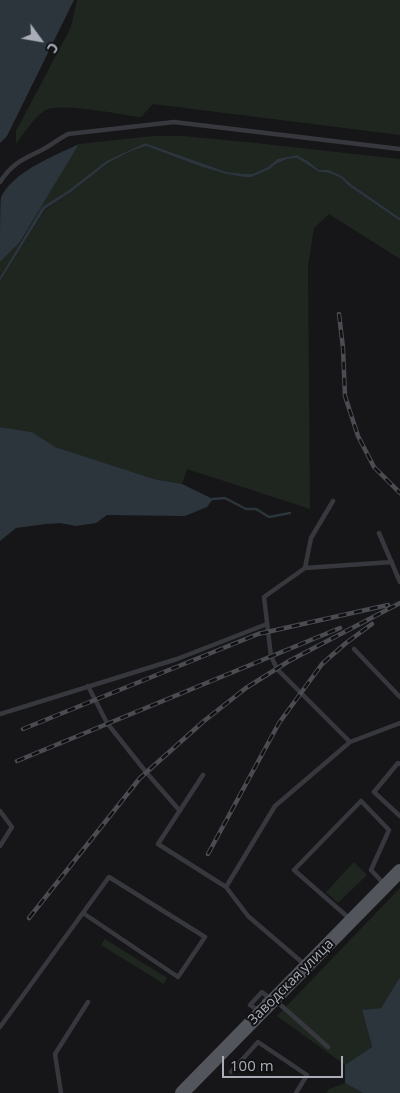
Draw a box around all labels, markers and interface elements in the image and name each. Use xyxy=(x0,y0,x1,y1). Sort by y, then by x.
north arrow xyxy=(15,15,65,65)
text: С xyxy=(43,39,64,57)
street label: Заводская улица xyxy=(245,936,337,1028)
scale bar xyxy=(225,1046,346,1078)
text: 100 m xyxy=(230,1055,274,1075)

